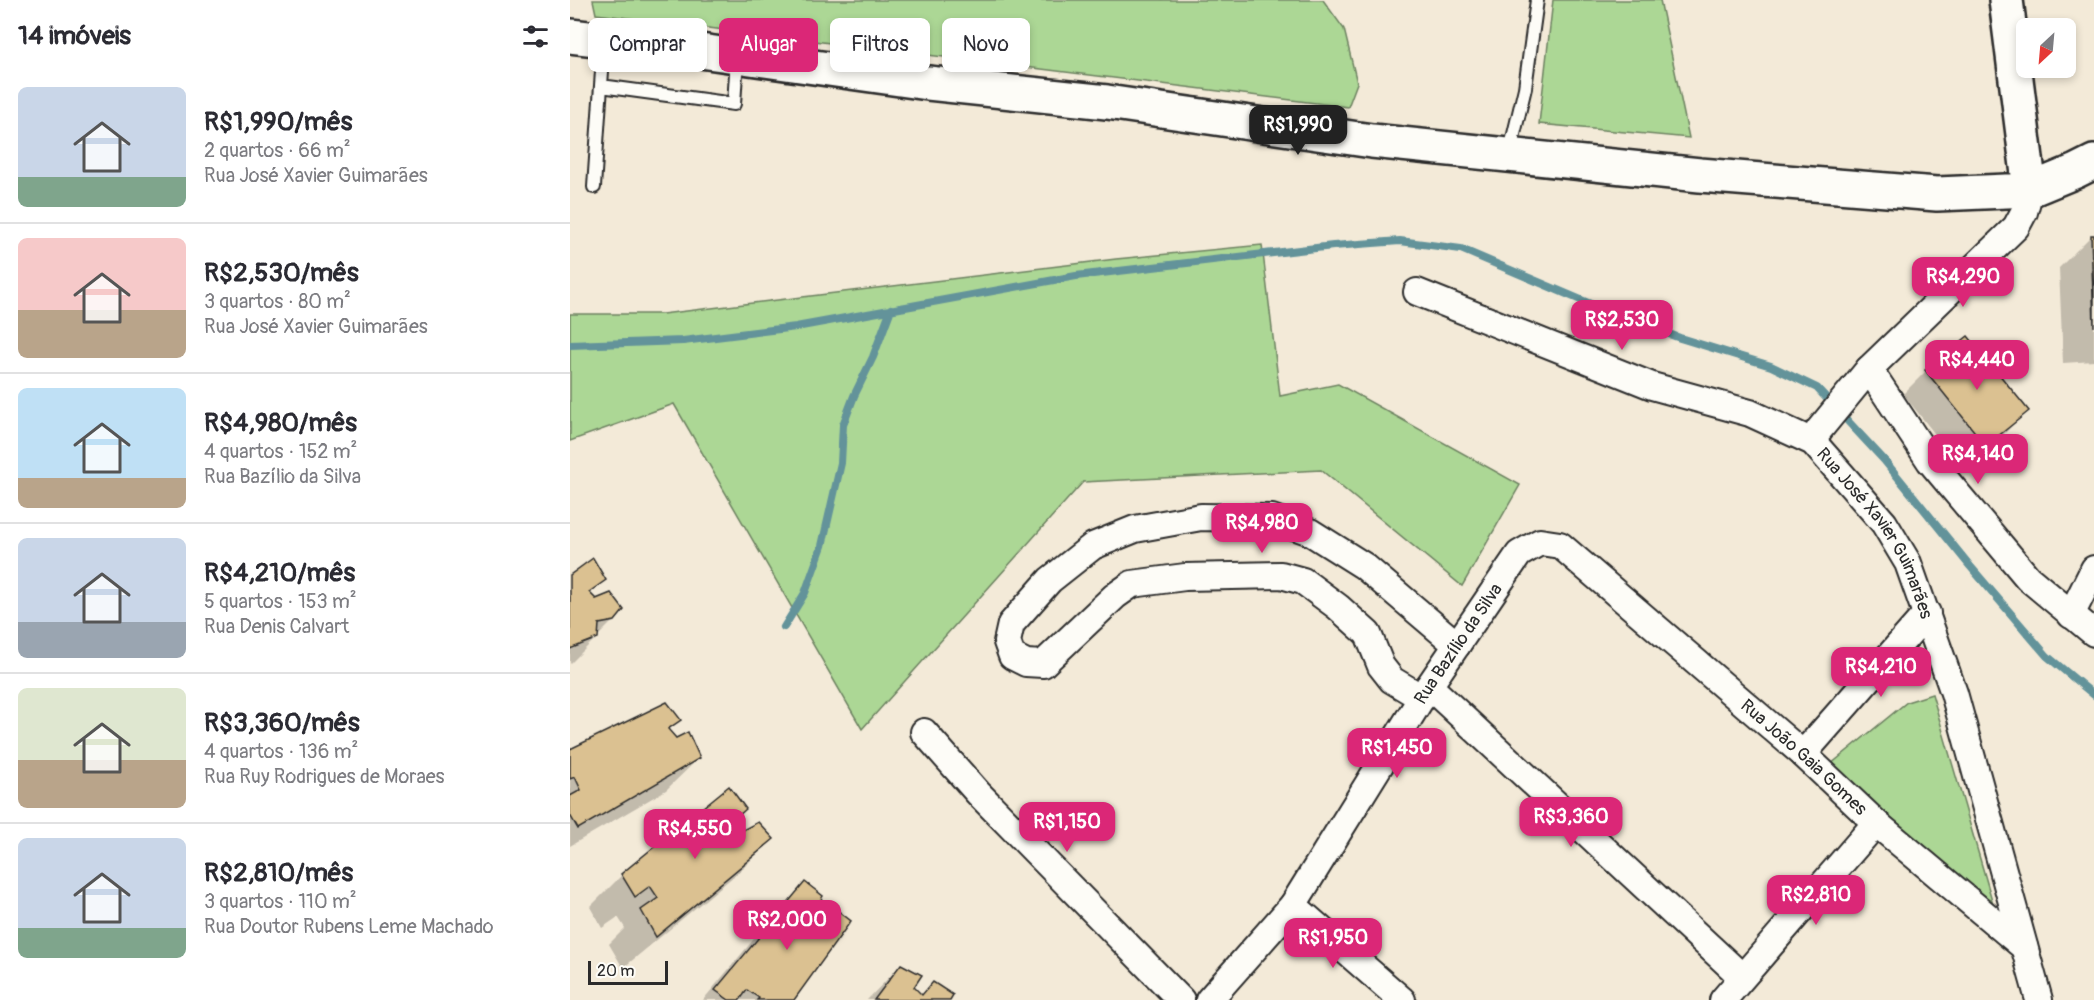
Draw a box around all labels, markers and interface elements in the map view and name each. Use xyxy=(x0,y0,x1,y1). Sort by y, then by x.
chip: Comprar xyxy=(588,18,707,72)
chip: Alugar xyxy=(719,18,818,72)
chip: Filtros xyxy=(830,18,930,72)
chip: Novo xyxy=(942,18,1030,72)
north arrow xyxy=(2016,18,2076,78)
map controls xyxy=(2016,18,2076,78)
text: 14 imóveis xyxy=(18,20,131,52)
icon: filters xyxy=(519,20,552,53)
pin: R$1,990 xyxy=(1243,105,1353,156)
text: R$1,990/mês xyxy=(204,106,352,138)
icon: home xyxy=(66,111,138,183)
text: R$1,990 xyxy=(1263,112,1333,137)
text: 2 quartos · 66 m² xyxy=(204,138,350,163)
text: Rua José Xavier Guimarães xyxy=(204,163,428,188)
text: R$2,530/mês xyxy=(204,257,359,289)
pin: R$4,290 xyxy=(1908,257,2018,308)
icon: home xyxy=(66,262,138,334)
text: R$4,290 xyxy=(1926,264,2000,289)
text: 3 quartos · 80 m² xyxy=(204,289,351,314)
pin: R$2,530 xyxy=(1567,300,1677,351)
text: R$2,530 xyxy=(1585,307,1659,332)
text: Rua José Xavier Guimarães xyxy=(204,314,428,339)
pin: R$4,440 xyxy=(1922,340,2032,391)
text: R$4,440 xyxy=(1939,347,2015,372)
text: R$4,980/mês xyxy=(204,407,357,439)
icon: home xyxy=(66,412,138,484)
pin: R$4,140 xyxy=(1923,434,2033,485)
text: 4 quartos · 152 m² xyxy=(204,439,357,464)
text: R$4,140 xyxy=(1942,441,2014,466)
street label: Rua José Xavier Guimarães xyxy=(1811,443,1938,622)
text: Rua Bazílio da Silva xyxy=(204,464,361,489)
pin: R$4,980 xyxy=(1207,503,1317,554)
text: R$4,980 xyxy=(1225,510,1299,535)
text: R$4,210/mês xyxy=(204,557,355,589)
icon: home xyxy=(66,562,138,634)
street label: Rua Bazílio da Silva xyxy=(1409,579,1508,709)
text: 5 quartos · 153 m² xyxy=(204,589,357,614)
text: Rua Denis Calvart xyxy=(204,614,349,639)
pin: R$4,210 xyxy=(1826,647,1936,698)
text: R$4,210 xyxy=(1845,654,1917,679)
street label: Rua João Gaia Gomes xyxy=(1736,694,1872,820)
text: R$3,360/mês xyxy=(204,707,360,739)
icon: home xyxy=(66,712,138,784)
pin: R$1,450 xyxy=(1342,728,1452,779)
text: R$1,450 xyxy=(1361,735,1433,760)
text: 4 quartos · 136 m² xyxy=(204,739,358,764)
text: Rua Ruy Rodrigues de Moraes xyxy=(204,764,444,789)
pin: R$3,360 xyxy=(1516,797,1626,848)
pin: R$1,150 xyxy=(1012,802,1122,853)
text: R$3,360 xyxy=(1533,804,1609,829)
pin: R$4,550 xyxy=(640,809,750,860)
text: R$1,150 xyxy=(1033,809,1101,834)
text: R$4,550 xyxy=(658,816,732,841)
text: R$2,810/mês xyxy=(204,857,353,889)
icon: home xyxy=(66,862,138,934)
pin: R$2,810 xyxy=(1761,875,1871,926)
text: R$2,810 xyxy=(1781,882,1851,907)
text: 3 quartos · 110 m² xyxy=(204,889,356,914)
pin: R$2,000 xyxy=(732,900,842,951)
text: R$2,000 xyxy=(747,907,827,932)
text: Rua Doutor Rubens Leme Machado xyxy=(204,914,494,939)
pin: R$1,950 xyxy=(1278,918,1388,969)
text: R$1,950 xyxy=(1298,925,1368,950)
scale bar xyxy=(588,958,668,986)
text: 20 m xyxy=(597,961,635,981)

